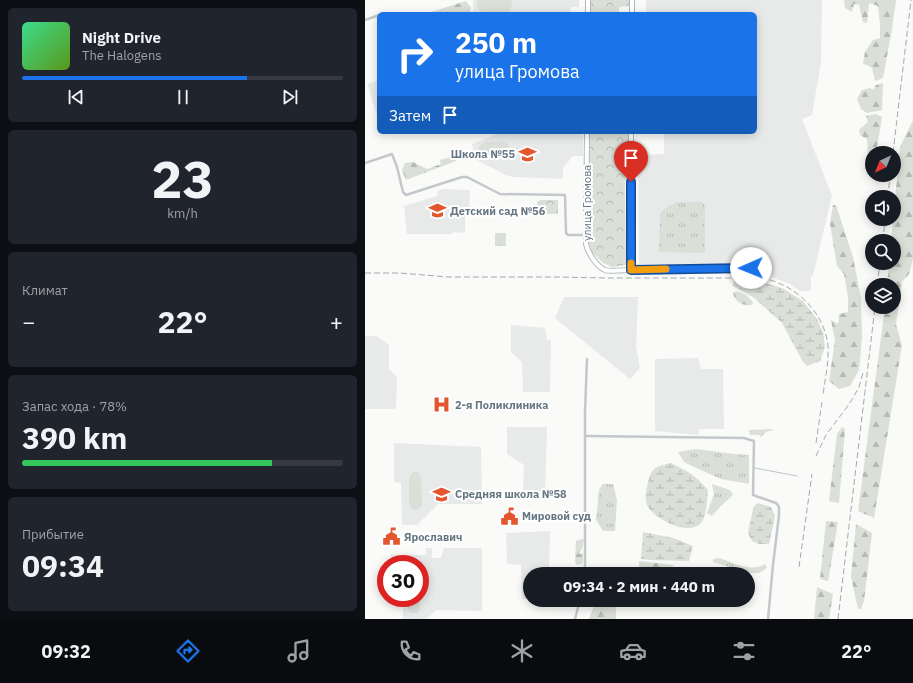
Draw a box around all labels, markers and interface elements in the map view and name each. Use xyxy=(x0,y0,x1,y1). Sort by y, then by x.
text: 250 m xyxy=(455,24,537,61)
text: Night Drive xyxy=(82,28,161,47)
icon: right xyxy=(389,28,441,80)
text: The Halogens xyxy=(82,47,162,64)
text: улица Громова xyxy=(455,60,580,83)
icon: previous xyxy=(65,86,87,108)
icon: pause xyxy=(172,86,194,108)
icon: next xyxy=(279,86,301,108)
icon: arrive xyxy=(439,104,461,126)
text: Затем xyxy=(389,106,431,125)
pin xyxy=(614,141,648,182)
school or university icon: Школа №55 xyxy=(518,144,538,164)
text: 23 xyxy=(151,145,214,212)
north arrow xyxy=(865,146,901,182)
map controls xyxy=(865,146,901,314)
place label: Школа №55 xyxy=(451,147,515,161)
icon: arrive xyxy=(620,147,642,169)
street label: улица Громова xyxy=(580,165,594,241)
button: sound xyxy=(865,190,901,226)
school or university icon: Детский сад №56 xyxy=(427,201,447,221)
place label: Детский сад №56 xyxy=(450,204,546,218)
text: km/h xyxy=(167,205,198,222)
button: search xyxy=(865,234,901,270)
position arrow xyxy=(730,247,772,289)
button: layers xyxy=(865,278,901,314)
text: Климат xyxy=(22,282,68,299)
text: 22° xyxy=(157,302,208,341)
text: − xyxy=(22,307,35,336)
text: + xyxy=(330,307,343,336)
hospital icon: 2-я Поликлиника xyxy=(432,395,452,415)
text: Запас хода · 78% xyxy=(22,398,127,415)
place label: 2-я Поликлиника xyxy=(455,398,549,412)
text: 390 km xyxy=(22,418,127,457)
school or university icon: Средняя школа №58 xyxy=(432,484,452,504)
place label: Средняя школа №58 xyxy=(455,487,567,501)
public building icon: Мировой суд xyxy=(499,506,519,526)
place label: Мировой суд xyxy=(522,509,592,523)
text: Прибытие xyxy=(22,526,84,543)
public building icon: Ярославич xyxy=(381,527,401,547)
place label: Ярославич xyxy=(404,530,462,544)
text: 09:34 xyxy=(22,546,104,585)
speed limit sign: 30 xyxy=(377,555,429,607)
text: 09:34 · 2 мин · 440 m xyxy=(563,577,715,596)
icon: directions xyxy=(174,637,202,665)
icon: music xyxy=(285,637,313,665)
icon: phone xyxy=(396,637,424,665)
icon: climate xyxy=(508,637,536,665)
icon: car xyxy=(619,637,647,665)
icon: filters xyxy=(730,637,758,665)
text: 09:32 xyxy=(42,640,91,663)
text: 22° xyxy=(841,640,871,663)

